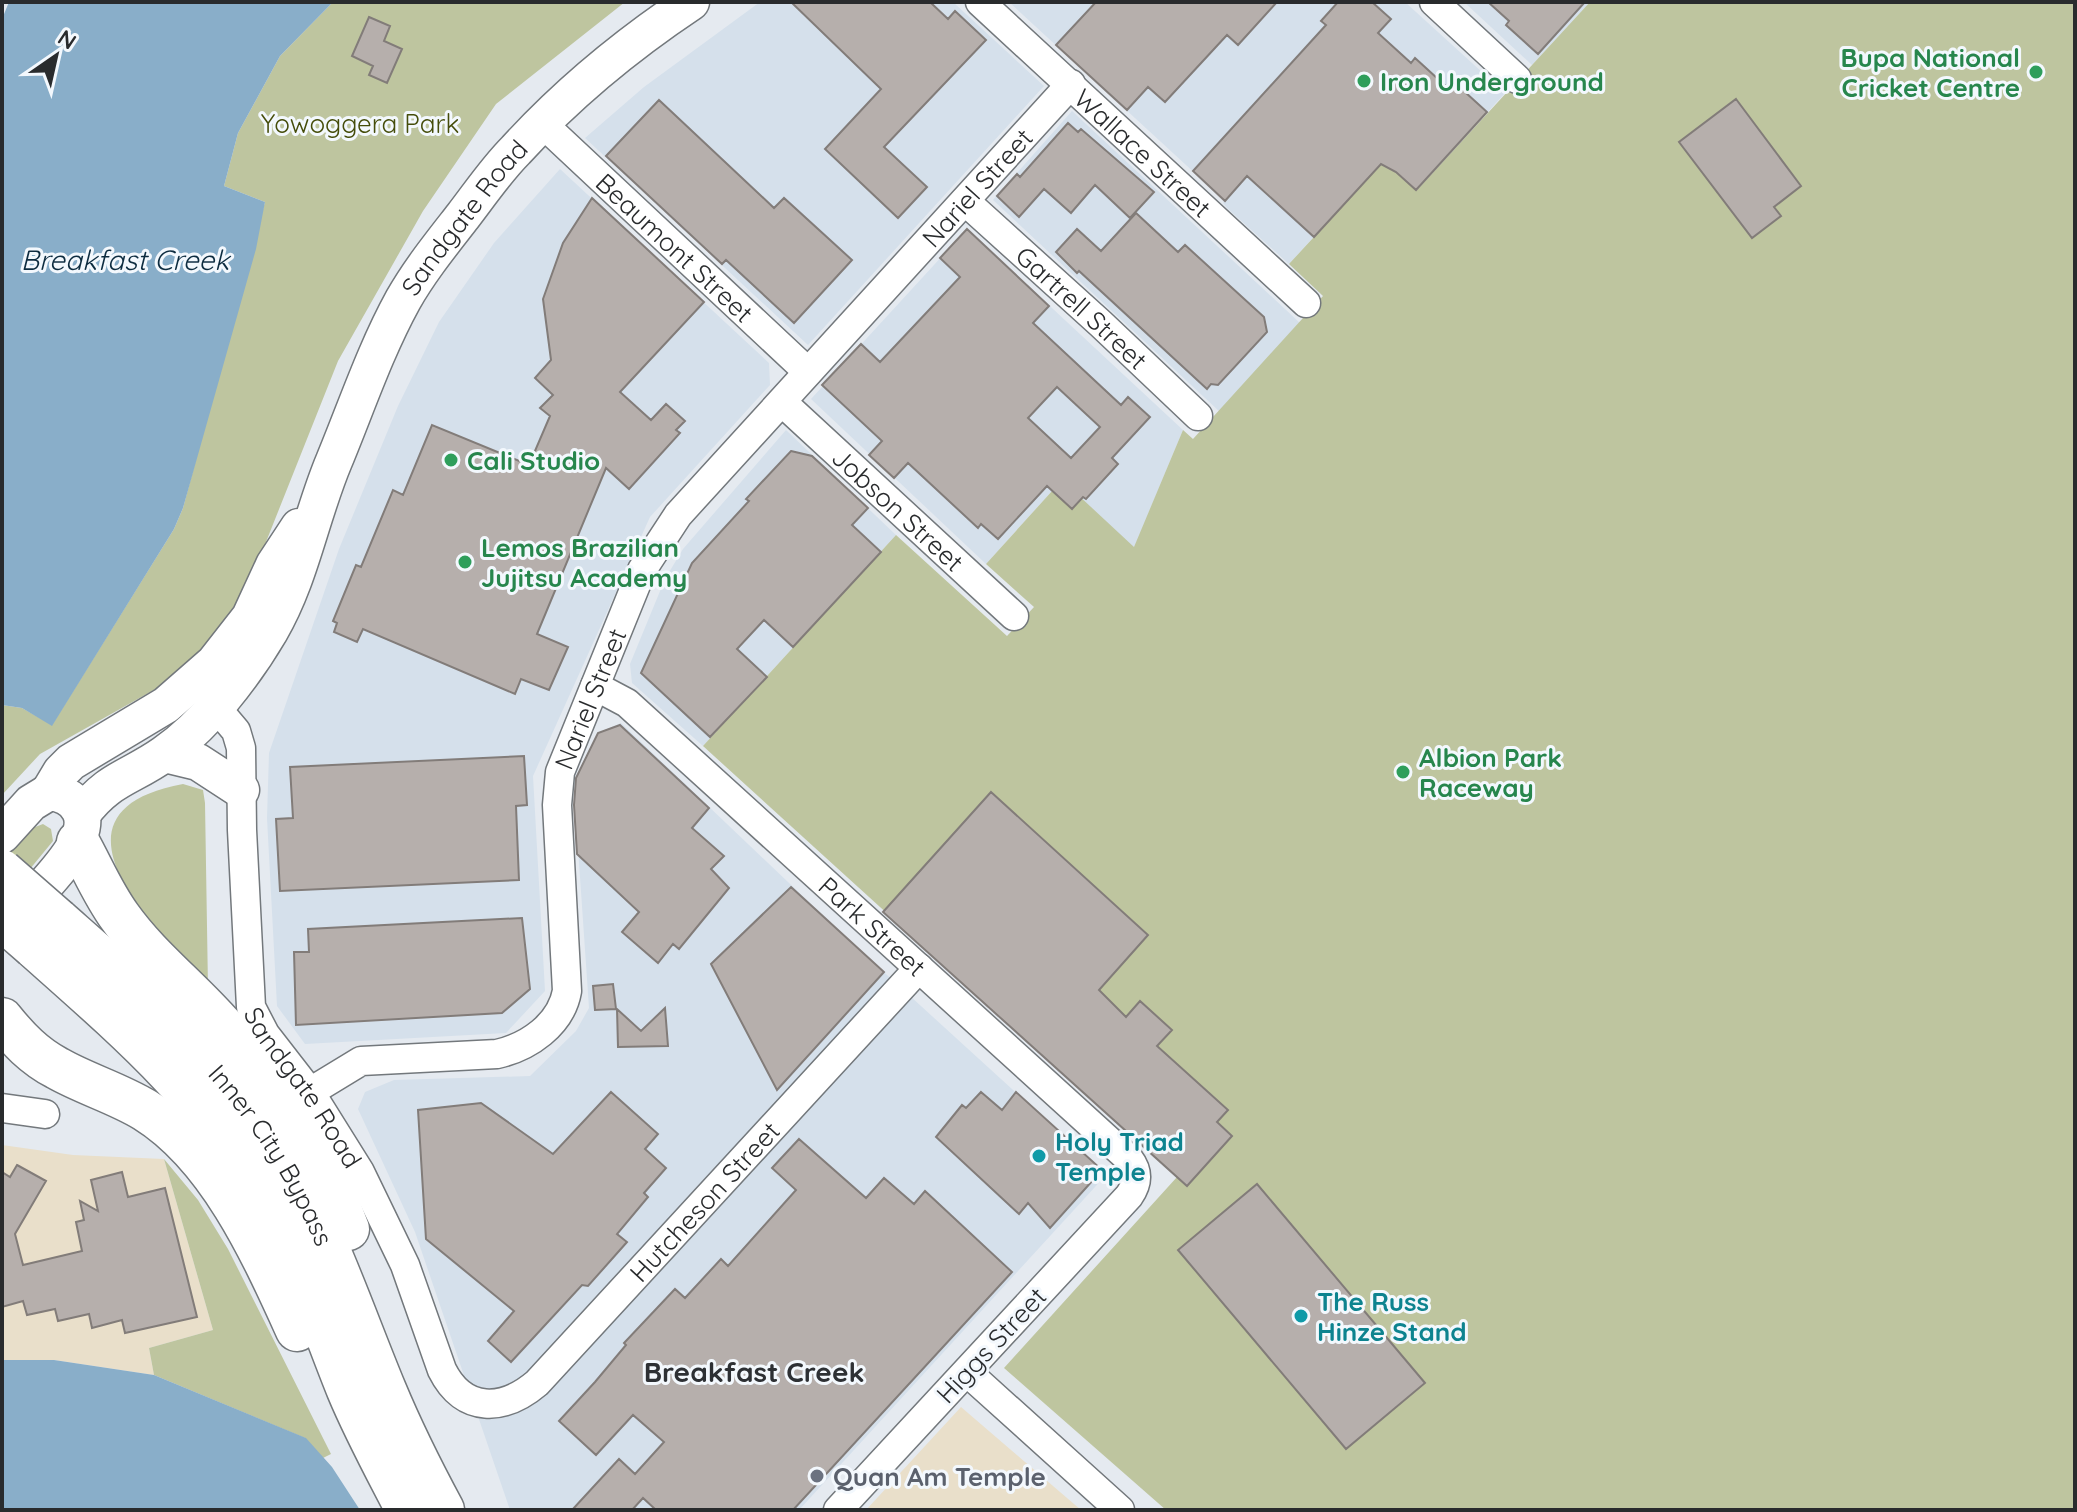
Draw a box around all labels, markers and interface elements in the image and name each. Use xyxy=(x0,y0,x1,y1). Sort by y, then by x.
north arrow xyxy=(16,16,96,96)
text: N xyxy=(53,23,82,56)
place label: Bupa National Cricket Centre xyxy=(1840,41,2020,104)
marker: Bupa National Cricket Centre xyxy=(2027,63,2045,81)
place label: Iron Underground xyxy=(1380,65,1604,98)
marker: Iron Underground xyxy=(1355,72,1373,90)
street label: Wallace Street xyxy=(1068,81,1219,224)
park label: Yowoggera Park xyxy=(261,107,459,140)
street label: Nariel Street xyxy=(914,121,1039,254)
street label: Sandgate Road xyxy=(393,132,534,301)
street label: Beaumont Street xyxy=(589,166,760,329)
street label: Gartrell Street xyxy=(1009,239,1155,376)
water label: Breakfast Creek xyxy=(21,242,232,277)
street label: Jobson Street xyxy=(825,440,971,578)
place label: Cali Studio xyxy=(467,444,600,477)
marker: Cali Studio xyxy=(442,451,460,469)
place label: Lemos Brazilian Jujitsu Academy xyxy=(481,531,687,594)
marker: Lemos Brazilian Jujitsu Academy xyxy=(456,553,474,571)
street label: Nariel Street xyxy=(546,623,633,774)
place label: Albion Park Raceway xyxy=(1419,741,1562,804)
marker: Albion Park Raceway xyxy=(1394,763,1412,781)
street label: Park Street xyxy=(812,869,933,983)
street label: Sandgate Road xyxy=(237,1001,370,1174)
street label: Inner City Bypass xyxy=(202,1057,341,1251)
street label: Hutcheson Street xyxy=(622,1114,786,1289)
place label: Holy Triad Temple xyxy=(1055,1125,1184,1188)
marker: Holy Triad Temple xyxy=(1030,1147,1048,1165)
street label: Higgs Street xyxy=(929,1280,1053,1410)
place label: The Russ Hinze Stand xyxy=(1317,1285,1467,1348)
marker: The Russ Hinze Stand xyxy=(1292,1307,1310,1325)
district label: Breakfast Creek xyxy=(644,1354,864,1389)
place label: Quan Am Temple xyxy=(833,1460,1046,1493)
marker: Quan Am Temple xyxy=(808,1467,826,1485)

